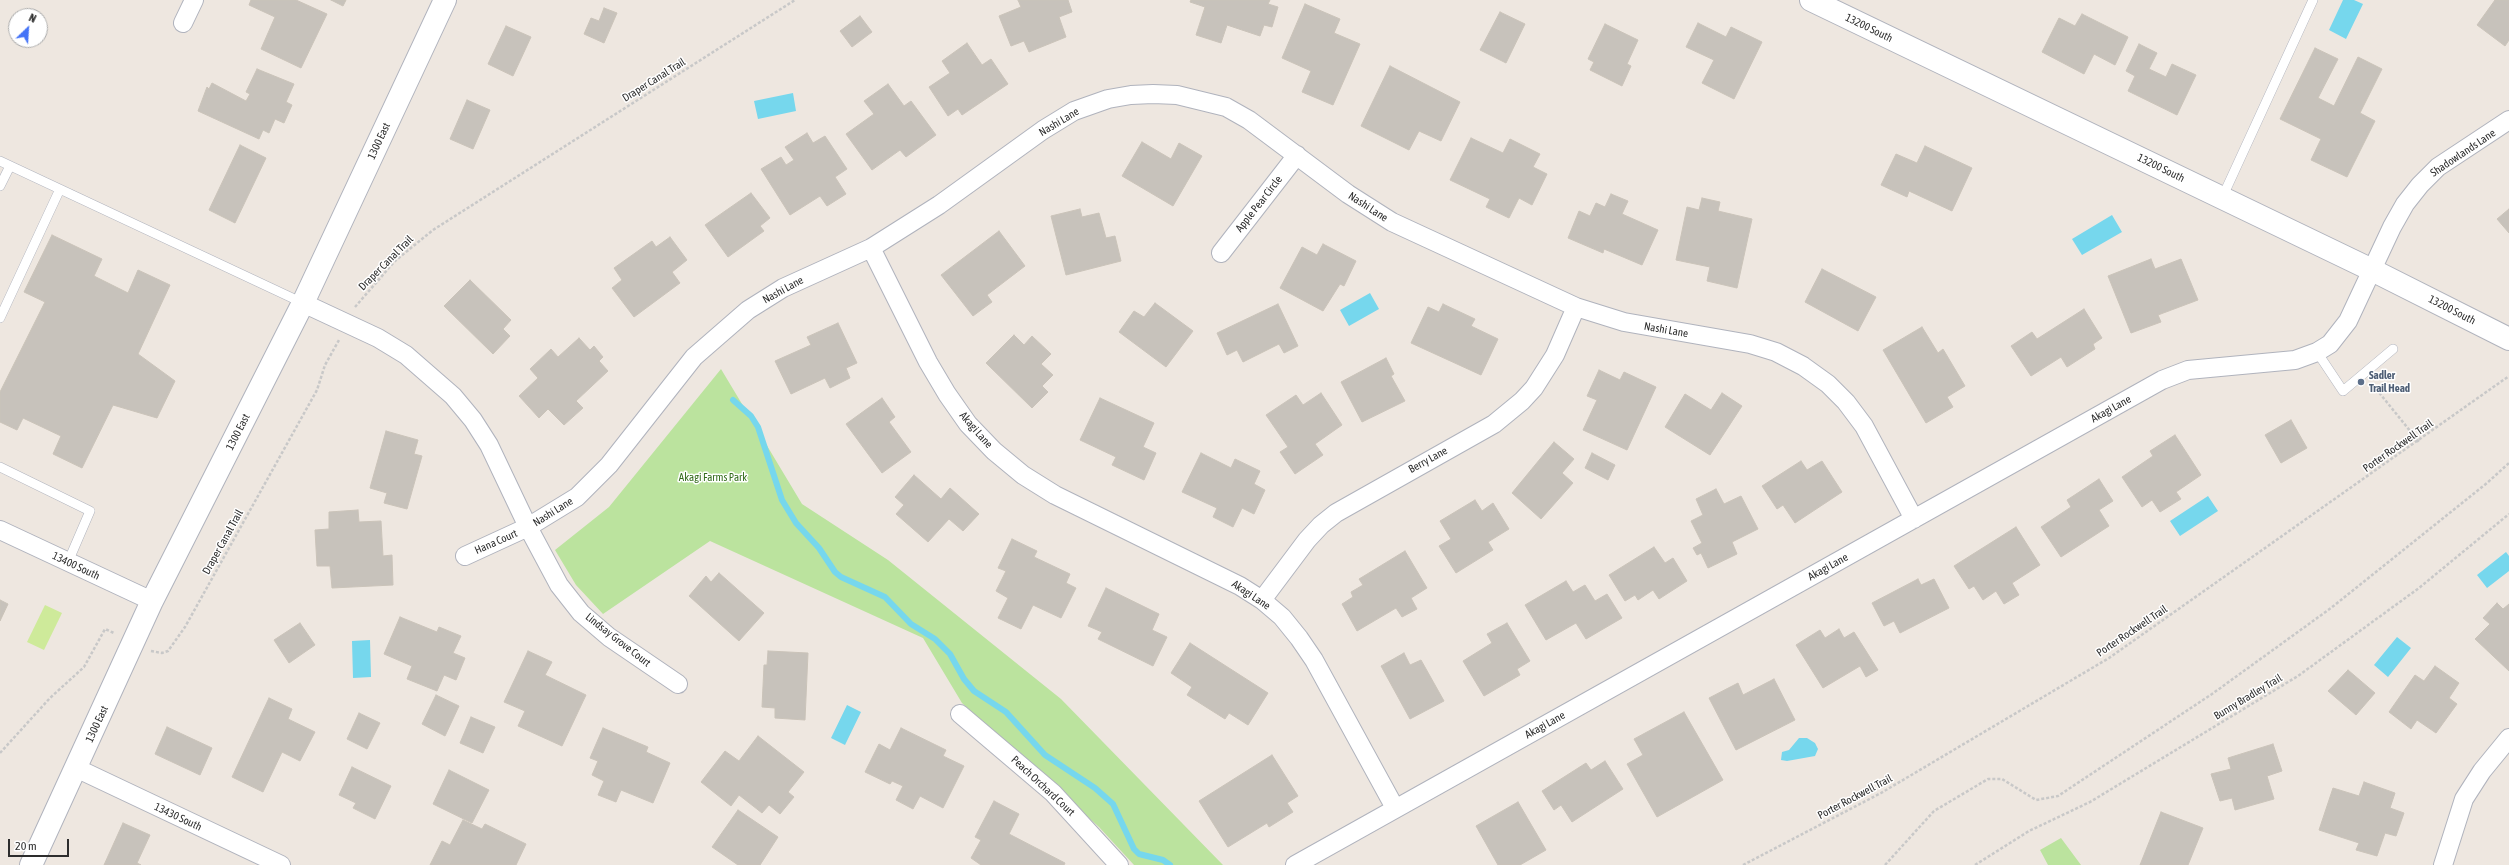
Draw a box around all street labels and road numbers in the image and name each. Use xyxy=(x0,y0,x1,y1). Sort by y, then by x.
street label: 13200 South xyxy=(1843,11,1895,45)
street label: Draper Canal Trail xyxy=(620,55,688,105)
street label: Nashi Lane xyxy=(1037,105,1081,139)
street label: 1300 East xyxy=(365,121,393,161)
street label: Shadowlands Lane xyxy=(2428,126,2498,180)
street label: 13200 South xyxy=(2135,151,2187,185)
street label: Apple Pear Circle xyxy=(1233,173,1285,235)
street label: Nashi Lane xyxy=(1346,189,1390,225)
street label: Draper Canal Trail xyxy=(356,233,416,293)
street label: Nashi Lane xyxy=(760,273,806,307)
street label: 13200 South xyxy=(2426,293,2478,327)
street label: Nashi Lane xyxy=(1643,320,1689,340)
street label: Akagi Lane xyxy=(2089,393,2133,425)
street label: Akagi Lane xyxy=(957,409,995,451)
street label: 1300 East xyxy=(223,412,253,452)
street label: Porter Rockwell Trail xyxy=(2360,417,2436,475)
street label: Berry Lane xyxy=(1406,444,1450,476)
street label: Nashi Lane xyxy=(531,495,575,529)
street label: Draper Canal Trail xyxy=(200,507,246,577)
street label: Hana Court xyxy=(473,527,519,557)
street label: 13400 South xyxy=(50,549,102,583)
street label: Akagi Lane xyxy=(1806,551,1850,583)
street label: Akagi Lane xyxy=(1229,577,1273,613)
street label: Porter Rockwell Trail xyxy=(2094,602,2170,660)
street label: Lindsay Grove Court xyxy=(583,610,653,670)
street label: Bunny Bradley Trail xyxy=(2211,671,2285,723)
street label: 1300 East xyxy=(83,704,111,744)
street label: Akagi Lane xyxy=(1523,709,1567,741)
street label: Peach Orchard Court xyxy=(1008,753,1078,819)
street label: Porter Rockwell Trail xyxy=(1815,772,1895,822)
street label: 13430 South xyxy=(152,800,204,834)

